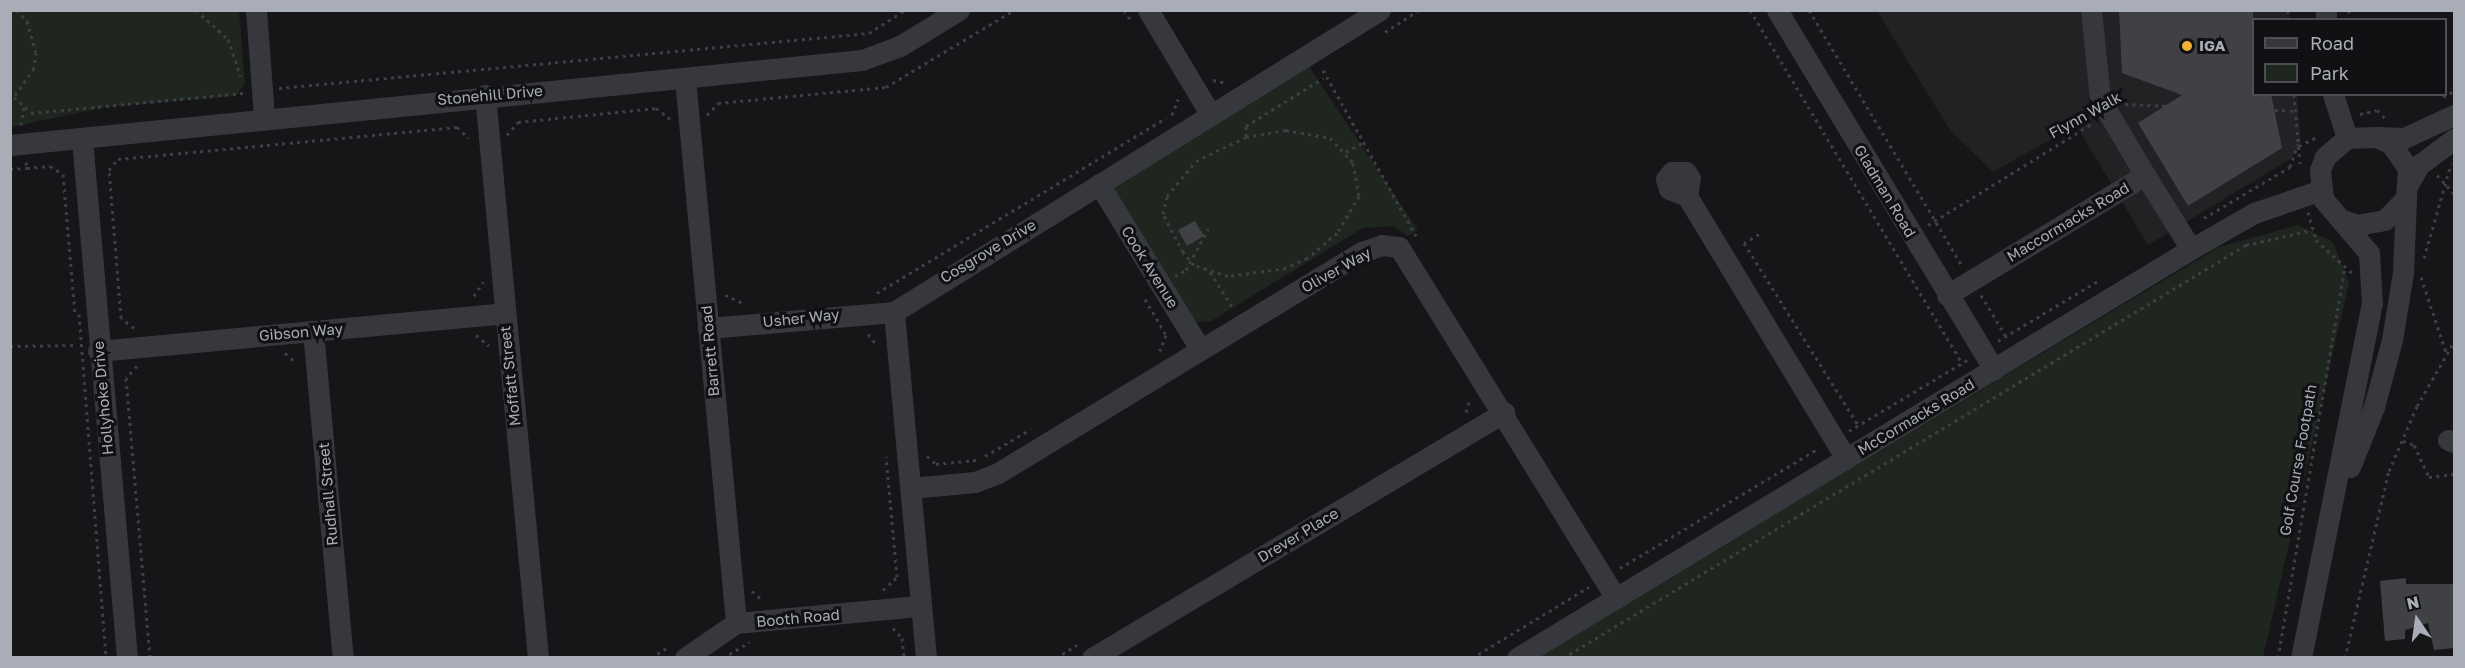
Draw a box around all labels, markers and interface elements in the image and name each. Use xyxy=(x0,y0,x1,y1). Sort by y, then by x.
legend xyxy=(2252,18,2447,96)
text: Road xyxy=(2310,32,2354,54)
place label: IGA xyxy=(2199,37,2225,55)
marker: IGA xyxy=(2180,39,2194,53)
text: Park xyxy=(2310,62,2349,84)
street label: Stonehill Drive xyxy=(436,81,544,109)
street label: Flynn Walk xyxy=(2046,88,2124,142)
street label: Gladman Road xyxy=(1850,142,1920,240)
street label: Maccormacks Road xyxy=(2004,178,2132,266)
street label: Cosgrove Drive xyxy=(937,215,1039,287)
street label: Cook Avenue xyxy=(1118,223,1182,311)
street label: Oliver Way xyxy=(1298,244,1374,296)
street label: Barrett Road xyxy=(697,305,723,397)
street label: Usher Way xyxy=(762,305,840,331)
street label: Gibson Way xyxy=(258,319,344,345)
street label: Moffatt Street xyxy=(496,325,524,427)
street label: Hollyhoke Drive xyxy=(89,340,117,456)
street label: McCormacks Road xyxy=(1854,375,1978,459)
street label: Golf Course Footpath xyxy=(2276,383,2320,537)
street label: Rudhall Street xyxy=(315,442,341,546)
street label: Drever Place xyxy=(1254,504,1342,566)
north arrow xyxy=(2387,590,2447,650)
text: N xyxy=(2405,591,2421,614)
street label: Booth Road xyxy=(755,605,841,631)

